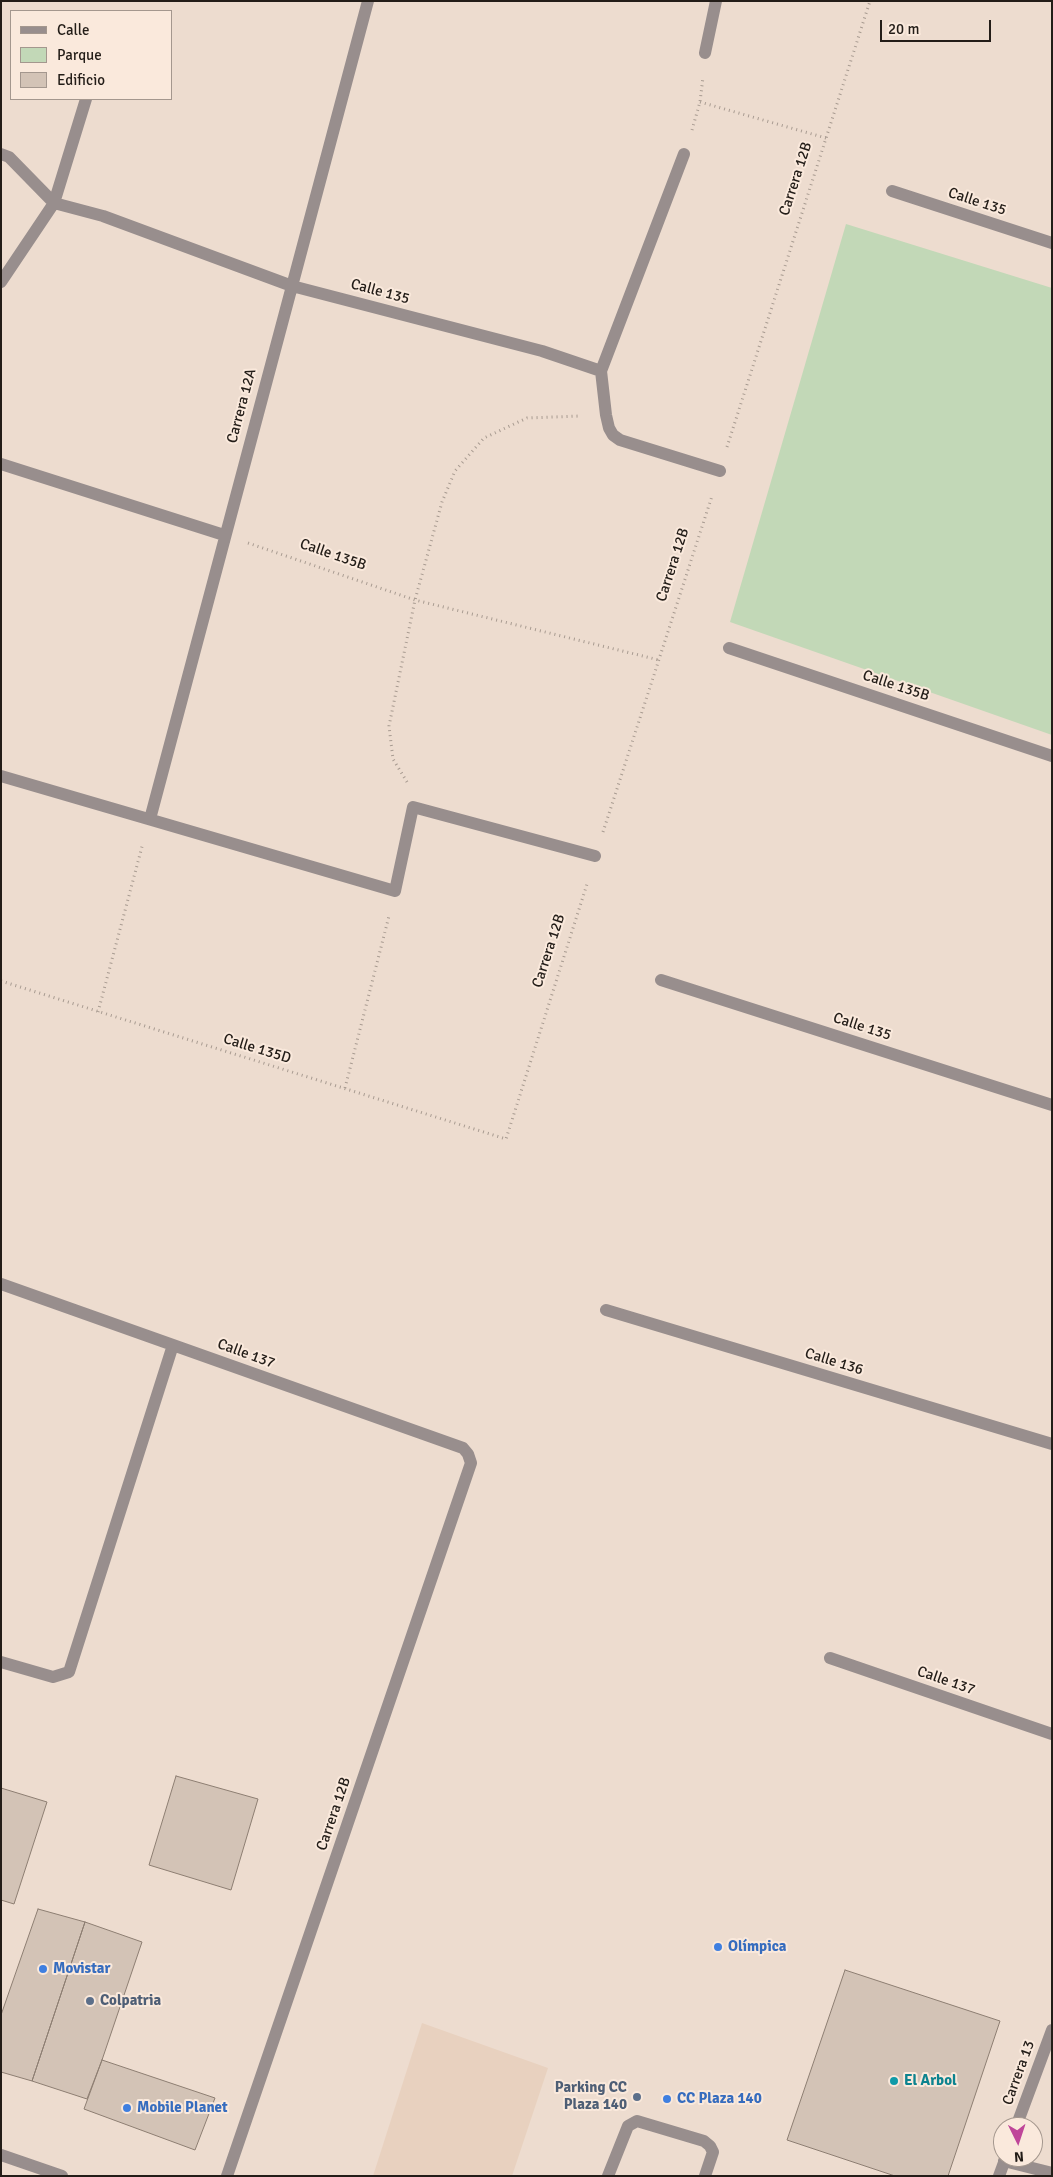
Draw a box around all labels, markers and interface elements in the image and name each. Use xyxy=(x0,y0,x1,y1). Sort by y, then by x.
legend xyxy=(10,10,172,100)
scale bar xyxy=(883,10,994,42)
text: 20 m xyxy=(888,20,919,38)
text: Calle xyxy=(57,21,90,39)
text: Parque xyxy=(57,46,102,64)
text: Edificio xyxy=(57,71,105,89)
street label: Carrera 12B xyxy=(776,140,816,218)
street label: Calle 135 xyxy=(946,184,1008,220)
street label: Calle 135 xyxy=(349,276,411,308)
street label: Carrera 12A xyxy=(223,367,261,445)
street label: Carrera 12B xyxy=(653,526,693,604)
street label: Calle 135B xyxy=(297,535,369,575)
street label: Calle 135B xyxy=(860,667,932,705)
street label: Carrera 12B xyxy=(529,912,569,990)
street label: Calle 135 xyxy=(831,1009,893,1045)
street label: Calle 135D xyxy=(221,1030,293,1068)
street label: Calle 137 xyxy=(215,1335,277,1373)
street label: Calle 136 xyxy=(803,1345,865,1379)
street label: Calle 137 xyxy=(915,1663,977,1699)
street label: Carrera 12B xyxy=(313,1775,355,1853)
place label: Olímpica xyxy=(728,1938,786,1956)
marker: Olímpica xyxy=(712,1941,724,1953)
place label: Movistar xyxy=(53,1960,110,1978)
marker: Movistar xyxy=(37,1963,49,1975)
place label: Colpatria xyxy=(100,1992,161,2010)
marker: Colpatria xyxy=(84,1995,96,2007)
street label: Carrera 13 xyxy=(999,2038,1039,2108)
place label: El Arbol xyxy=(904,2072,957,2090)
marker: El Arbol xyxy=(888,2075,900,2087)
place label: Parking CC Plaza 140 xyxy=(555,2079,627,2114)
place label: CC Plaza 140 xyxy=(677,2090,762,2108)
marker: Parking CC Plaza 140 xyxy=(631,2091,643,2103)
marker: CC Plaza 140 xyxy=(661,2093,673,2105)
place label: Mobile Planet xyxy=(137,2099,228,2117)
marker: Mobile Planet xyxy=(121,2102,133,2114)
north arrow xyxy=(993,2117,1043,2167)
text: N xyxy=(1014,2148,1024,2165)

